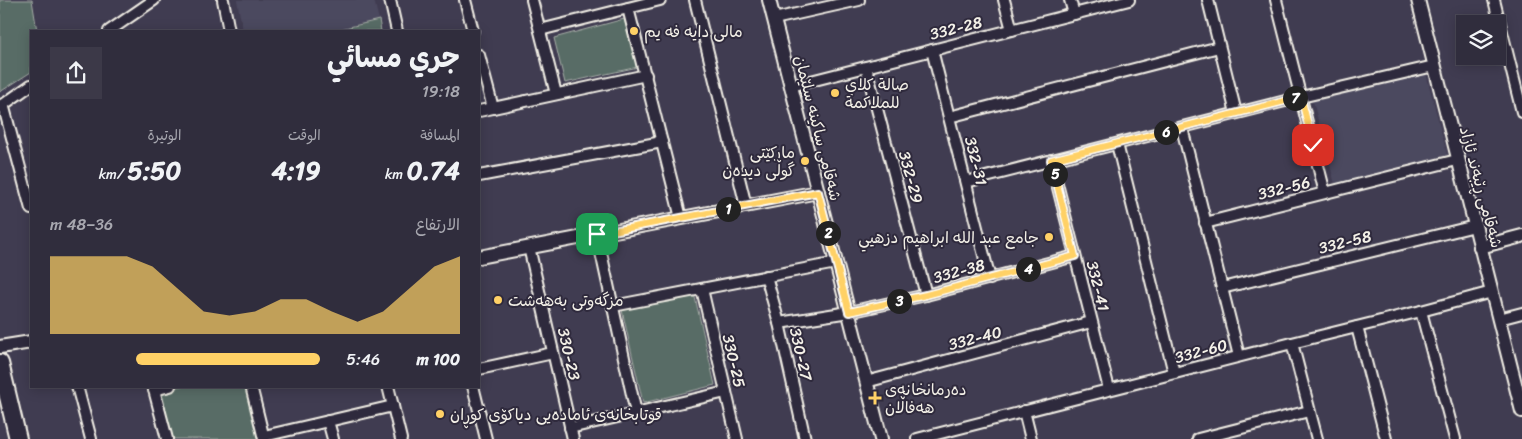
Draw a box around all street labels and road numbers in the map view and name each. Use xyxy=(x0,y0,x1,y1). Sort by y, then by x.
street label: 332-28 xyxy=(927,7,986,48)
street label: شەقامی ساکینە سلێمان xyxy=(786,52,850,204)
street label: شەقامی ڕێبەند ئازاد xyxy=(1451,123,1511,251)
street label: 332-31 xyxy=(956,133,996,189)
street label: 332-29 xyxy=(890,148,932,207)
street label: 332-56 xyxy=(1255,168,1313,208)
street label: 332-58 xyxy=(1315,221,1375,263)
street label: 332-38 xyxy=(930,250,989,292)
street label: 332-41 xyxy=(1078,258,1118,314)
street label: 332-40 xyxy=(945,317,1005,359)
street label: 330-23 xyxy=(549,325,589,383)
street label: 330-27 xyxy=(781,325,821,384)
street label: 332-60 xyxy=(1171,330,1231,372)
street label: 330-25 xyxy=(714,331,754,391)

